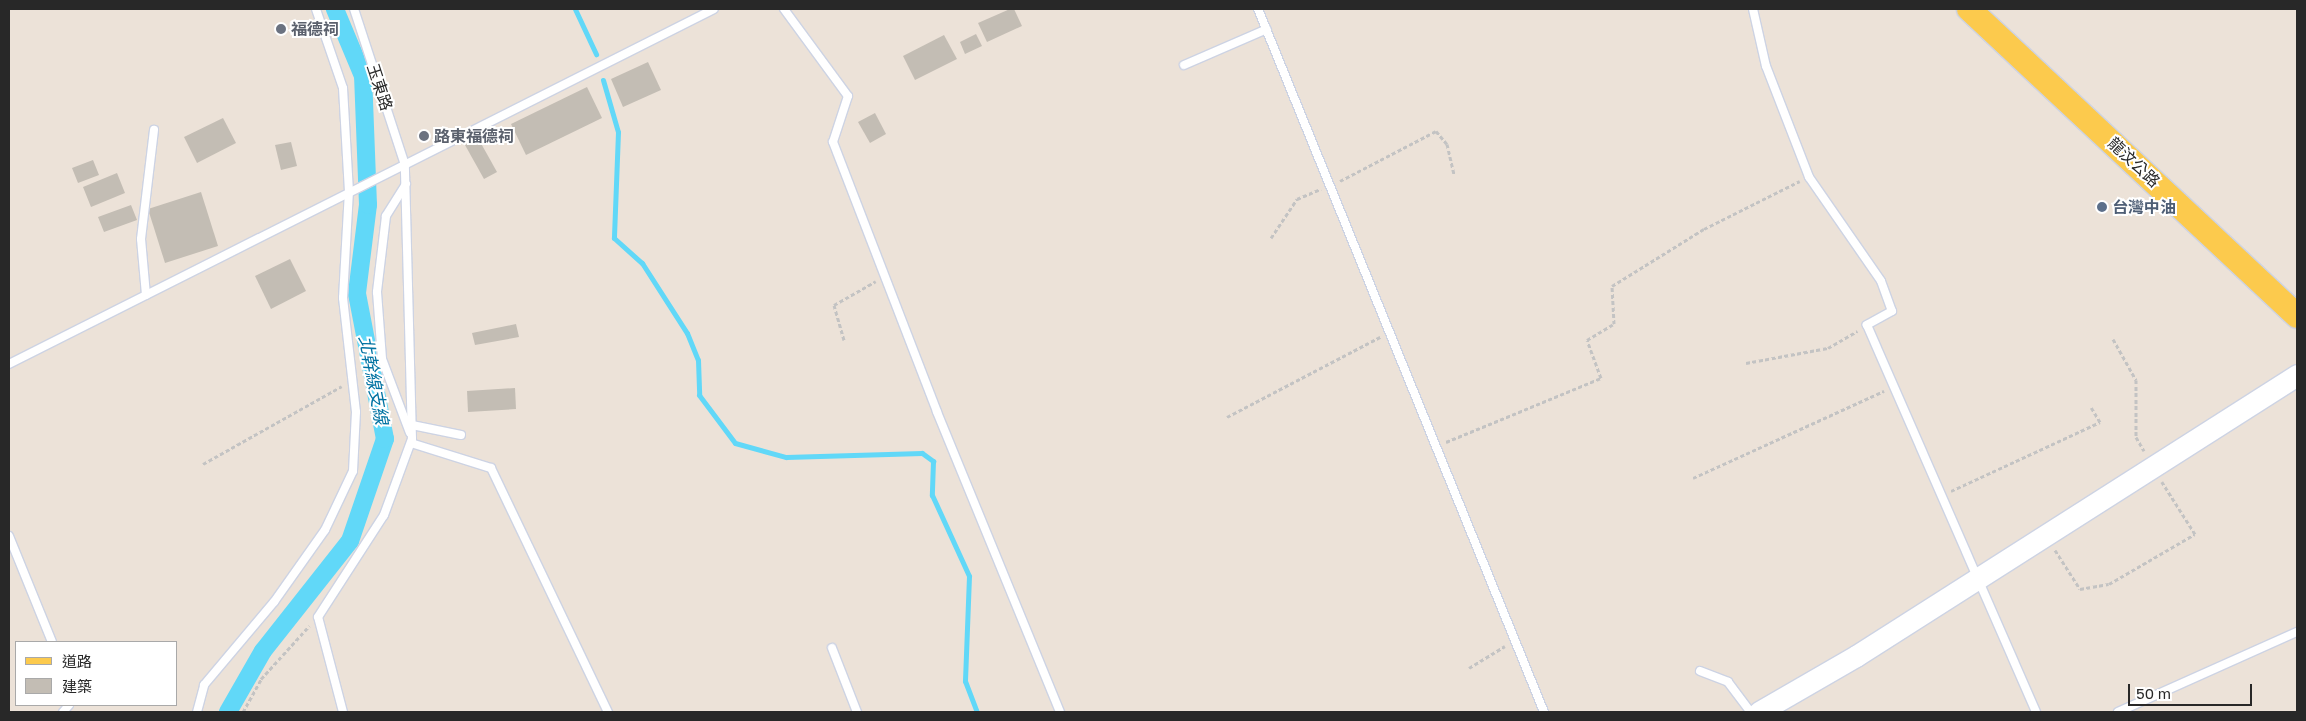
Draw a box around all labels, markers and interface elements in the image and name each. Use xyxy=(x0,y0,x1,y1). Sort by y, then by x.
place label: 福德祠 xyxy=(291,19,339,39)
marker: 福德祠 xyxy=(275,23,287,35)
street label: 玉東路 xyxy=(363,61,397,113)
place label: 路東福德祠 xyxy=(434,126,514,146)
marker: 路東福德祠 xyxy=(418,130,430,142)
street label: 龍汶公路 xyxy=(2104,133,2164,191)
place label: 台灣中油 xyxy=(2112,197,2176,217)
marker: 台灣中油 xyxy=(2096,201,2108,213)
water label: 北幹線支線 xyxy=(355,334,393,426)
legend xyxy=(15,641,178,706)
text: 道路 xyxy=(62,652,92,670)
scale bar xyxy=(2131,674,2255,706)
text: 建築 xyxy=(62,677,92,695)
text: 50 m xyxy=(2136,684,2171,702)

